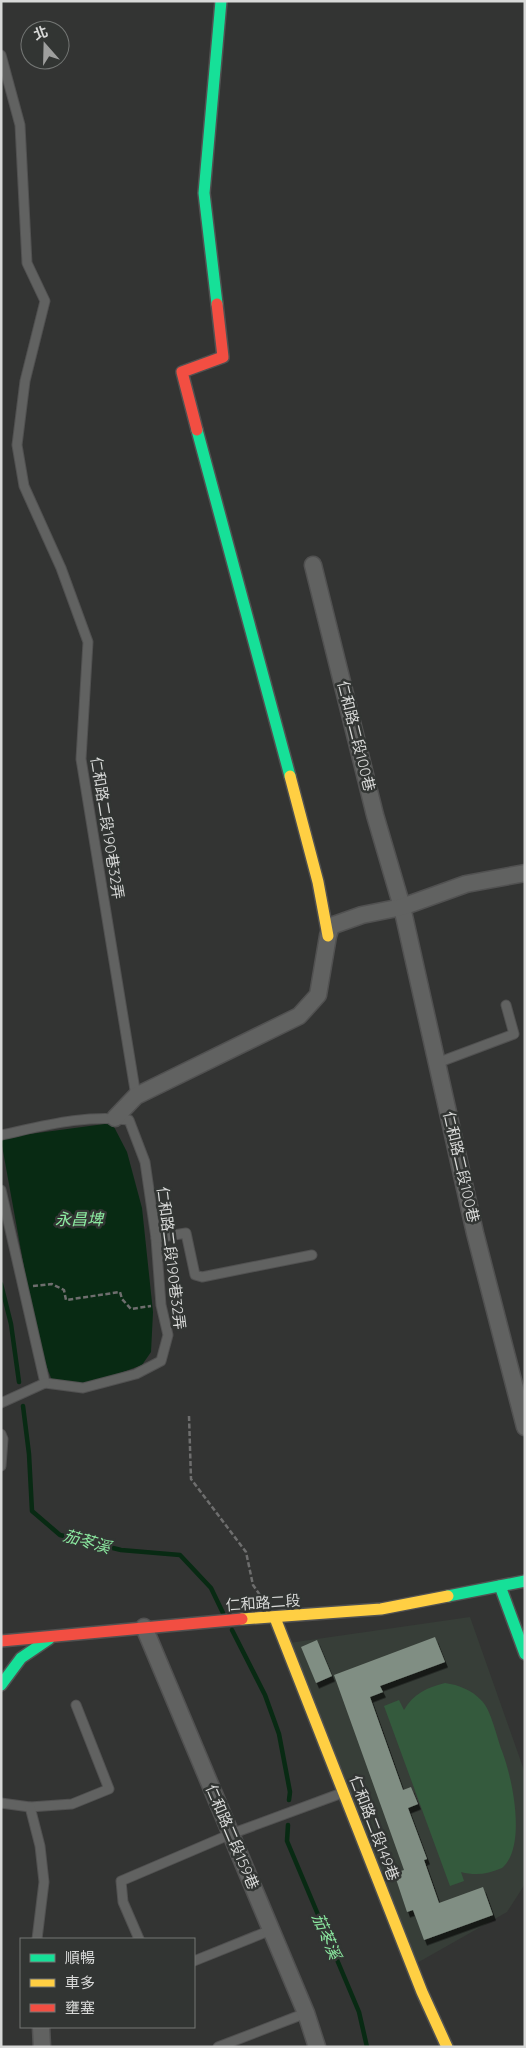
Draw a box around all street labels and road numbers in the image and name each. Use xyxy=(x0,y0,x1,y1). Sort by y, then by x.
street label: 仁和路二段100巷 xyxy=(334,679,379,793)
street label: 仁和路二段190巷32弄 xyxy=(87,755,128,901)
street label: 仁和路二段100巷 xyxy=(439,1110,483,1224)
street label: 仁和路二段190巷32弄 xyxy=(153,1185,190,1331)
street label: 仁和路二段 xyxy=(225,1590,301,1615)
street label: 仁和路二段149巷 xyxy=(346,1772,403,1883)
street label: 仁和路二段159巷 xyxy=(202,1781,263,1892)

